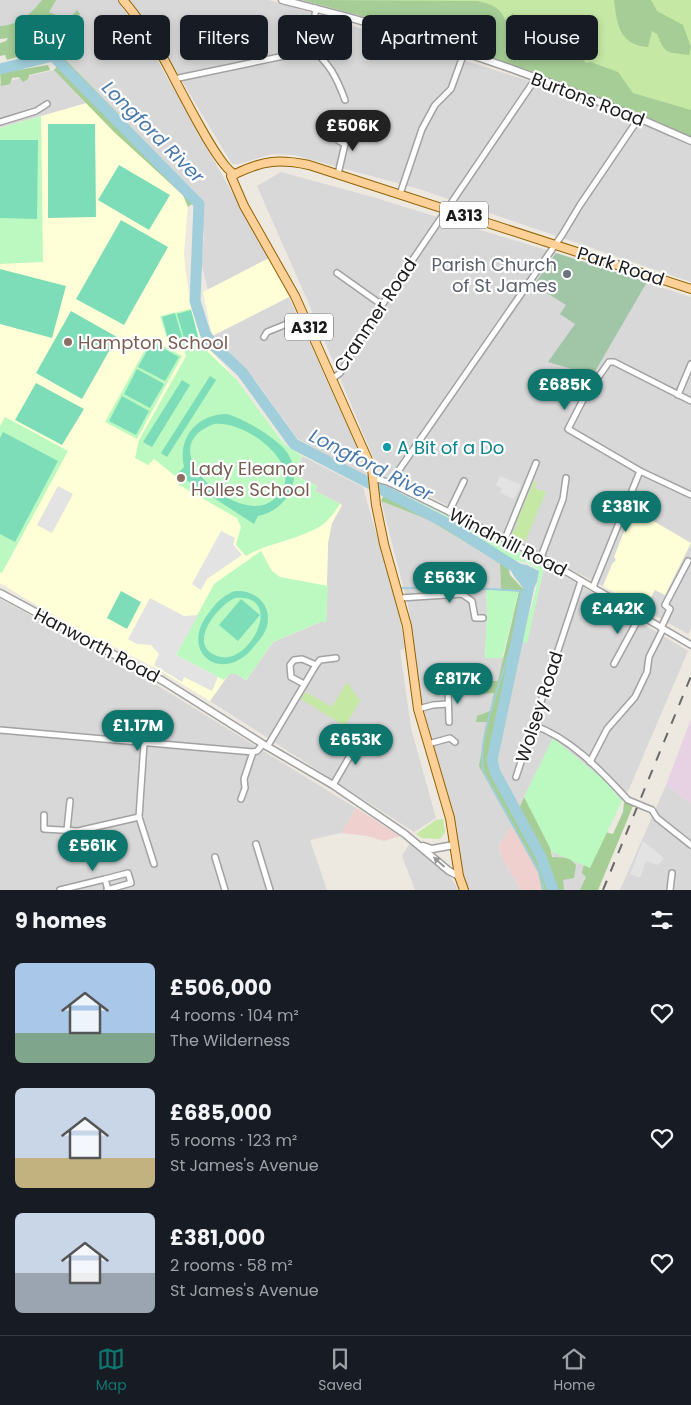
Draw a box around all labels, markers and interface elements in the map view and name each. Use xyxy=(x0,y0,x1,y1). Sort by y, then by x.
chip: Buy xyxy=(15,15,84,60)
chip: Rent xyxy=(94,15,170,60)
chip: Filters xyxy=(180,15,268,60)
chip: New xyxy=(278,15,352,60)
chip: Apartment xyxy=(362,15,496,60)
chip: House xyxy=(506,15,598,60)
street label: Burtons Road xyxy=(528,66,648,132)
water label: Longford River xyxy=(96,75,211,190)
pin: £506K xyxy=(318,110,388,152)
text: £506K xyxy=(327,114,379,137)
road number: A313 xyxy=(440,202,488,228)
street label: Park Road xyxy=(574,240,668,292)
place label: Parish Church of St James xyxy=(431,252,557,298)
street label: Cranmer Road xyxy=(328,253,422,377)
marker: Parish Church of St James xyxy=(561,268,573,280)
road number: A312 xyxy=(285,314,333,341)
place label: Hampton School xyxy=(78,330,228,355)
marker: Hampton School xyxy=(62,336,74,348)
pin: £685K xyxy=(530,368,600,411)
text: £685K xyxy=(539,373,591,396)
water label: Longford River xyxy=(305,422,438,508)
place label: A Bit of a Do xyxy=(397,435,504,460)
marker: A Bit of a Do xyxy=(381,441,393,453)
place label: Lady Eleanor Holles School xyxy=(191,456,310,502)
marker: Lady Eleanor Holles School xyxy=(175,472,187,484)
pin: £381K xyxy=(591,490,661,533)
text: £381K xyxy=(602,495,650,518)
street label: Windmill Road xyxy=(445,502,571,582)
pin: £563K xyxy=(415,562,485,604)
text: £563K xyxy=(424,566,476,589)
pin: £442K xyxy=(583,592,653,635)
text: £442K xyxy=(592,597,644,620)
street label: Hanworth Road xyxy=(30,601,164,689)
street label: Wolsey Road xyxy=(509,648,569,766)
pin: £817K xyxy=(423,662,493,705)
text: £817K xyxy=(435,667,481,690)
pin: £1.17M xyxy=(97,710,179,752)
text: £1.17M xyxy=(113,714,163,737)
pin: £653K xyxy=(321,724,391,766)
text: £653K xyxy=(330,728,382,751)
pin: £561K xyxy=(58,830,128,872)
text: £561K xyxy=(69,834,117,857)
one-way arrow xyxy=(432,856,445,867)
text: 9 homes xyxy=(15,906,107,935)
icon: filters xyxy=(648,906,676,934)
text: £506,000 xyxy=(170,973,272,1002)
icon: home xyxy=(55,983,115,1043)
icon: heart xyxy=(648,999,676,1027)
text: 4 rooms · 104 m² xyxy=(170,1004,299,1027)
text: The Wilderness xyxy=(170,1029,290,1052)
text: £685,000 xyxy=(170,1098,272,1127)
icon: home xyxy=(55,1108,115,1168)
icon: heart xyxy=(648,1124,676,1152)
text: 5 rooms · 123 m² xyxy=(170,1129,297,1152)
text: St James's Avenue xyxy=(170,1154,319,1177)
text: £381,000 xyxy=(170,1223,265,1252)
icon: home xyxy=(55,1233,115,1293)
icon: heart xyxy=(648,1249,676,1277)
text: 2 rooms · 58 m² xyxy=(170,1254,293,1277)
text: St James's Avenue xyxy=(170,1279,319,1302)
tab: Map xyxy=(96,1345,127,1396)
tab: Saved xyxy=(318,1345,362,1396)
tab: Home xyxy=(553,1345,595,1396)

